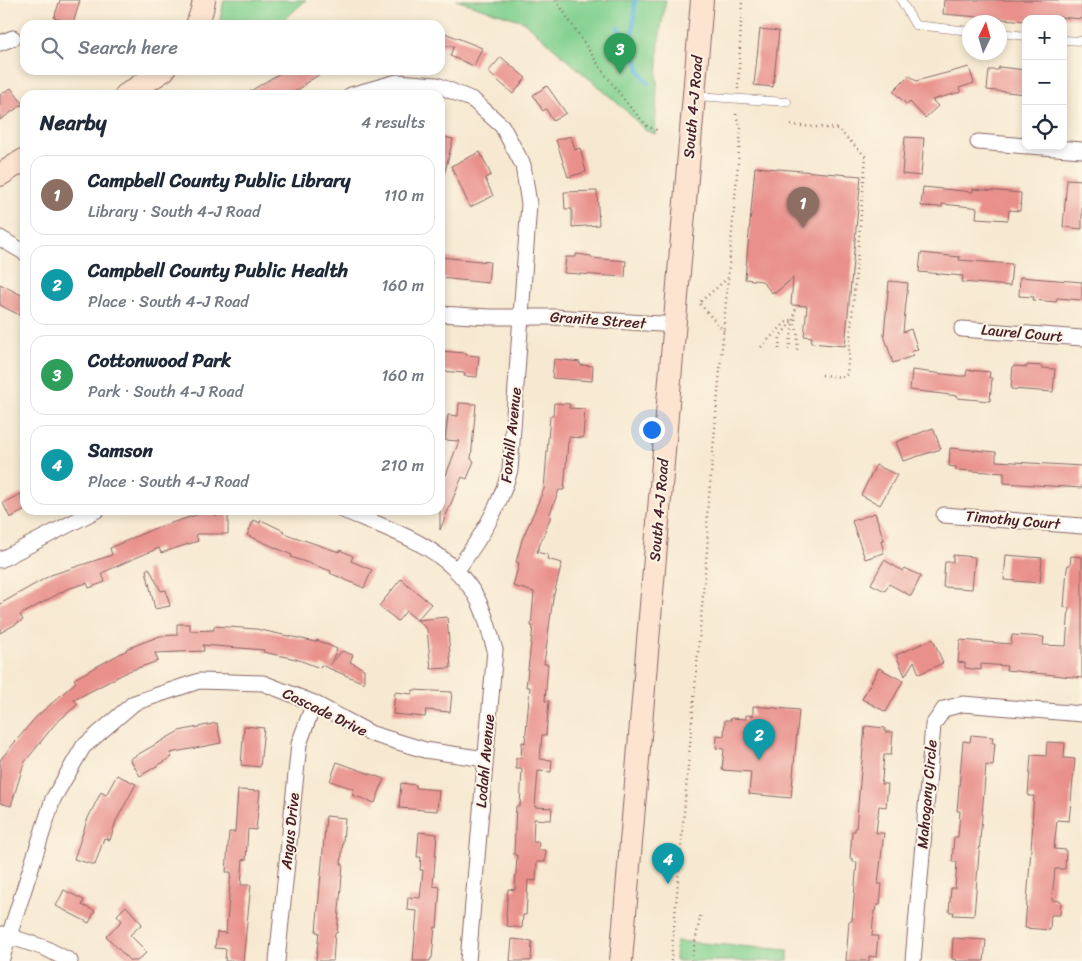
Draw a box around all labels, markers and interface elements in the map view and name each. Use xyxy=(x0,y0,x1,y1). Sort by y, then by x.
north arrow xyxy=(962,15,1007,60)
map controls xyxy=(1022,15,1067,150)
button: + xyxy=(1022,15,1067,60)
search box xyxy=(20,20,445,75)
text: Search here xyxy=(78,31,178,64)
pin: 3 xyxy=(604,33,636,74)
icon: search xyxy=(38,34,66,62)
street label: South 4-J Road xyxy=(676,54,711,159)
button: − xyxy=(1022,60,1067,105)
text: Nearby xyxy=(40,104,106,142)
button: locate xyxy=(1022,105,1067,150)
text: 4 results xyxy=(361,108,425,137)
text: Campbell County Public Library xyxy=(88,164,351,197)
text: 1 xyxy=(54,181,60,210)
text: 110 m xyxy=(384,181,424,210)
pin: 1 xyxy=(787,187,819,228)
text: Library · South 4-J Road xyxy=(88,197,260,226)
text: Campbell County Public Health xyxy=(88,254,348,287)
text: 2 xyxy=(52,271,62,300)
text: 160 m xyxy=(381,271,424,300)
text: Place · South 4-J Road xyxy=(88,287,249,316)
street label: Granite Street xyxy=(549,304,648,336)
street label: Laurel Court xyxy=(980,316,1064,350)
text: Cottonwood Park xyxy=(88,344,231,377)
text: 3 xyxy=(53,361,61,390)
text: 160 m xyxy=(381,361,424,390)
text: Park · South 4-J Road xyxy=(88,377,243,406)
street label: Foxhill Avenue xyxy=(493,386,529,484)
your location xyxy=(639,417,665,443)
text: Samson xyxy=(88,434,153,467)
text: 4 xyxy=(52,451,62,480)
text: 210 m xyxy=(381,451,424,480)
street label: South 4-J Road xyxy=(642,457,677,562)
text: Place · South 4-J Road xyxy=(88,467,249,496)
street label: Timothy Court xyxy=(965,503,1062,537)
street label: Cascade Drive xyxy=(278,680,372,744)
street label: Lodahl Avenue xyxy=(468,713,502,809)
pin: 2 xyxy=(743,719,775,760)
street label: Mahogany Circle xyxy=(909,738,945,850)
street label: Angus Drive xyxy=(273,791,307,872)
pin: 4 xyxy=(652,843,684,884)

